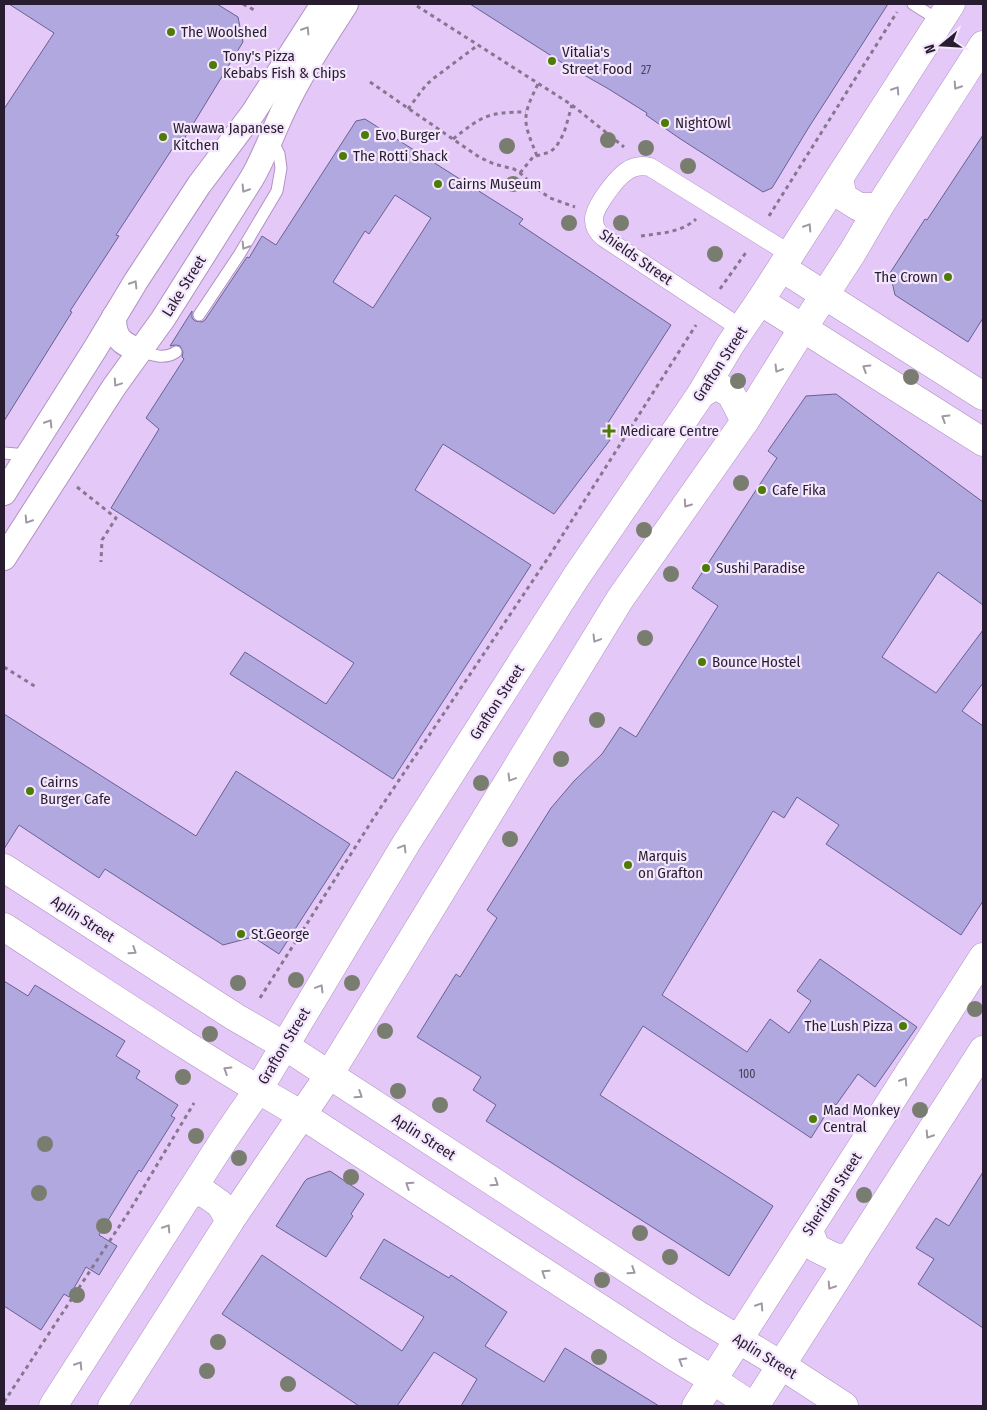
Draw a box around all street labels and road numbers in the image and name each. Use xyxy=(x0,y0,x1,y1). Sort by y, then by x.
street label: Shields Street xyxy=(596,225,676,289)
street label: Lake Street xyxy=(158,252,210,320)
street label: Grafton Street xyxy=(689,323,751,405)
street label: Grafton Street xyxy=(466,661,528,743)
street label: Aplin Street xyxy=(48,892,118,946)
street label: Grafton Street xyxy=(254,1004,314,1088)
street label: Aplin Street xyxy=(389,1110,459,1164)
street label: Sheridan Street xyxy=(798,1149,866,1239)
street label: Aplin Street xyxy=(730,1329,800,1383)

